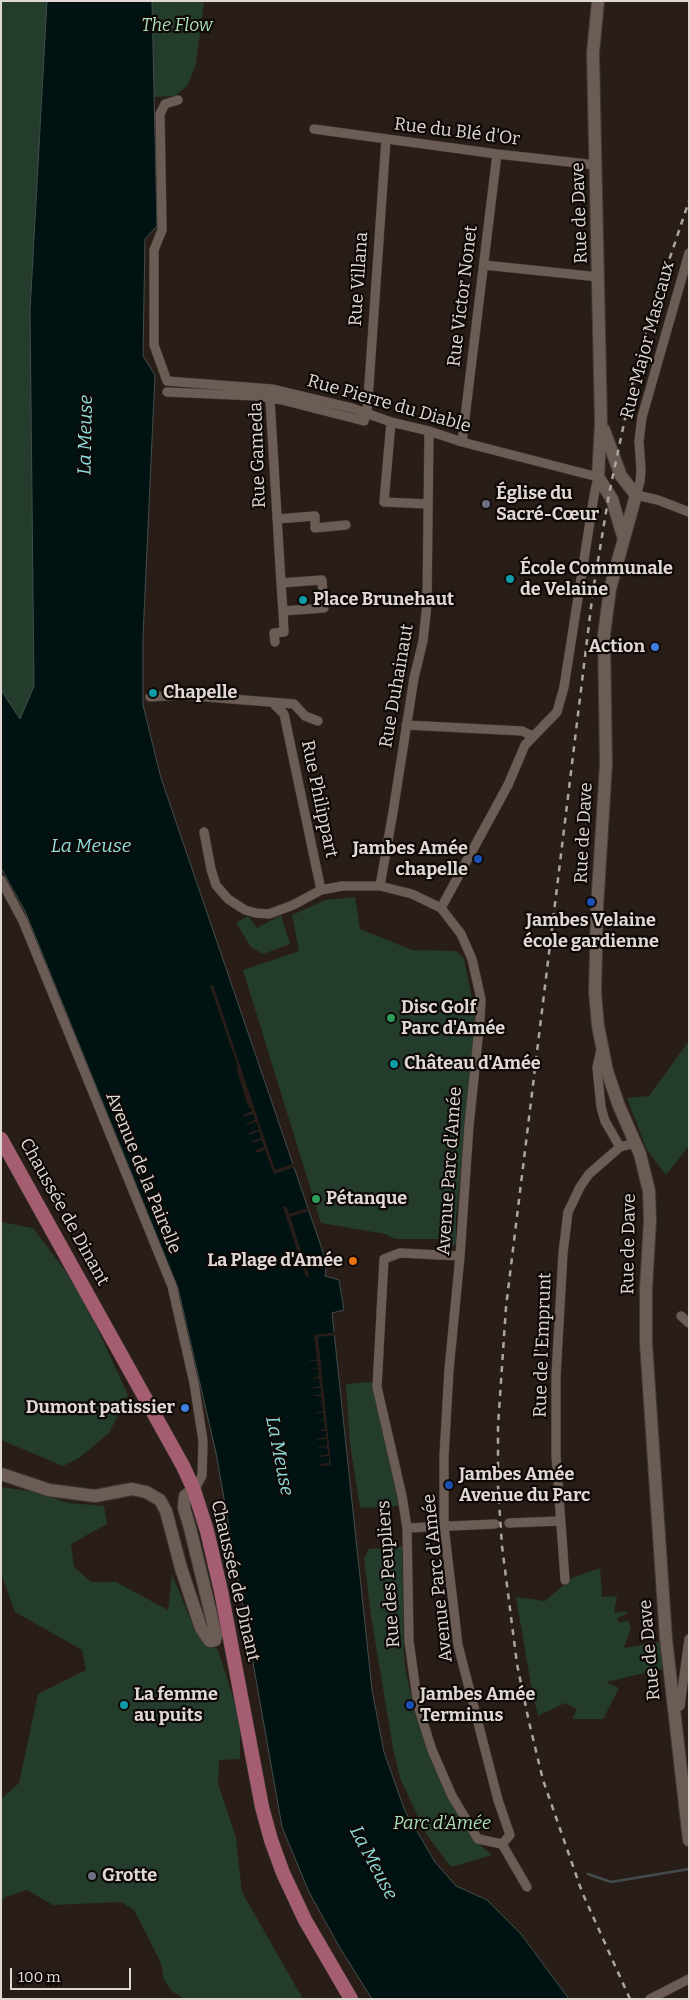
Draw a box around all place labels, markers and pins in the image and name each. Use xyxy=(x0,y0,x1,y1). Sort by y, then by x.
place label: Église du Sacré-Cœur xyxy=(496,483,599,526)
marker: Église du Sacré-Cœur xyxy=(480,498,492,510)
place label: École Communale de Velaine xyxy=(520,558,673,600)
marker: École Communale de Velaine xyxy=(504,573,516,585)
place label: Place Brunehaut xyxy=(313,589,454,611)
marker: Place Brunehaut xyxy=(297,594,309,606)
place label: Action xyxy=(589,636,645,658)
marker: Action xyxy=(649,641,661,653)
place label: Chapelle xyxy=(163,682,237,704)
marker: Chapelle xyxy=(147,687,159,699)
place label: Jambes Amée chapelle xyxy=(353,838,468,881)
marker: Jambes Amée chapelle xyxy=(472,853,484,865)
marker: Jambes Velaine école gardienne xyxy=(585,896,597,908)
place label: Jambes Velaine école gardienne xyxy=(523,910,659,952)
place label: Disc Golf Parc d'Amée xyxy=(401,997,505,1040)
marker: Disc Golf Parc d'Amée xyxy=(385,1012,397,1024)
place label: Château d'Amée xyxy=(404,1053,541,1075)
marker: Château d'Amée xyxy=(388,1058,400,1070)
place label: Pétanque xyxy=(326,1188,407,1210)
marker: Pétanque xyxy=(310,1193,322,1205)
place label: La Plage d'Amée xyxy=(207,1250,343,1272)
marker: La Plage d'Amée xyxy=(347,1255,359,1267)
place label: Dumont patissier xyxy=(26,1397,175,1419)
marker: Dumont patissier xyxy=(179,1402,191,1414)
place label: Jambes Amée Avenue du Parc xyxy=(459,1464,590,1506)
marker: Jambes Amée Avenue du Parc xyxy=(443,1479,455,1491)
place label: La femme au puits xyxy=(134,1684,218,1726)
place label: Jambes Amée Terminus xyxy=(420,1684,535,1726)
marker: La femme au puits xyxy=(118,1699,130,1711)
marker: Jambes Amée Terminus xyxy=(404,1699,416,1711)
place label: Grotte xyxy=(102,1865,157,1887)
marker: Grotte xyxy=(86,1870,98,1882)

